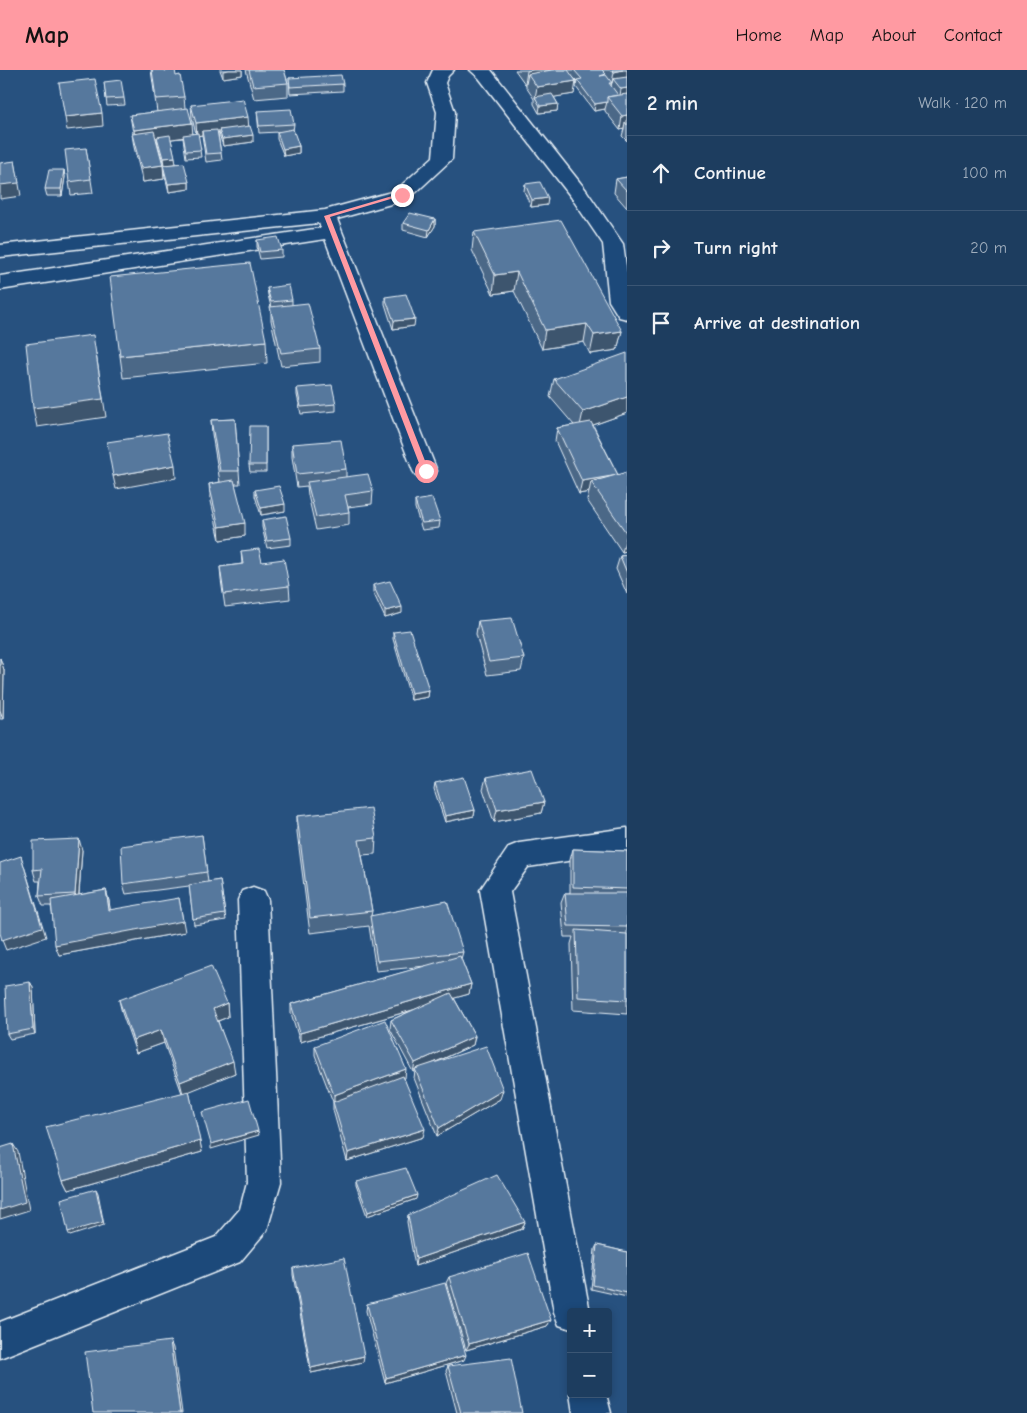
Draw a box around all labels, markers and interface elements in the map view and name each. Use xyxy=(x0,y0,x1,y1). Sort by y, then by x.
text: Map xyxy=(25,21,69,49)
text: Home xyxy=(735,25,782,46)
text: Map xyxy=(810,25,844,46)
text: About xyxy=(872,25,916,46)
text: Contact xyxy=(944,25,1002,46)
text: 2 min xyxy=(647,91,698,115)
text: Walk · 120 m xyxy=(918,94,1007,112)
icon: ahead xyxy=(647,159,675,187)
text: Continue xyxy=(694,162,766,184)
text: 100 m xyxy=(963,164,1007,182)
route end xyxy=(391,184,414,207)
icon: right xyxy=(647,234,675,262)
text: Turn right xyxy=(694,237,778,259)
text: 20 m xyxy=(970,239,1007,257)
icon: arrive xyxy=(647,309,675,337)
text: Arrive at destination xyxy=(694,312,860,334)
route start xyxy=(415,460,438,483)
map controls xyxy=(567,1308,612,1398)
button: + xyxy=(567,1308,612,1353)
button: − xyxy=(567,1353,612,1398)

